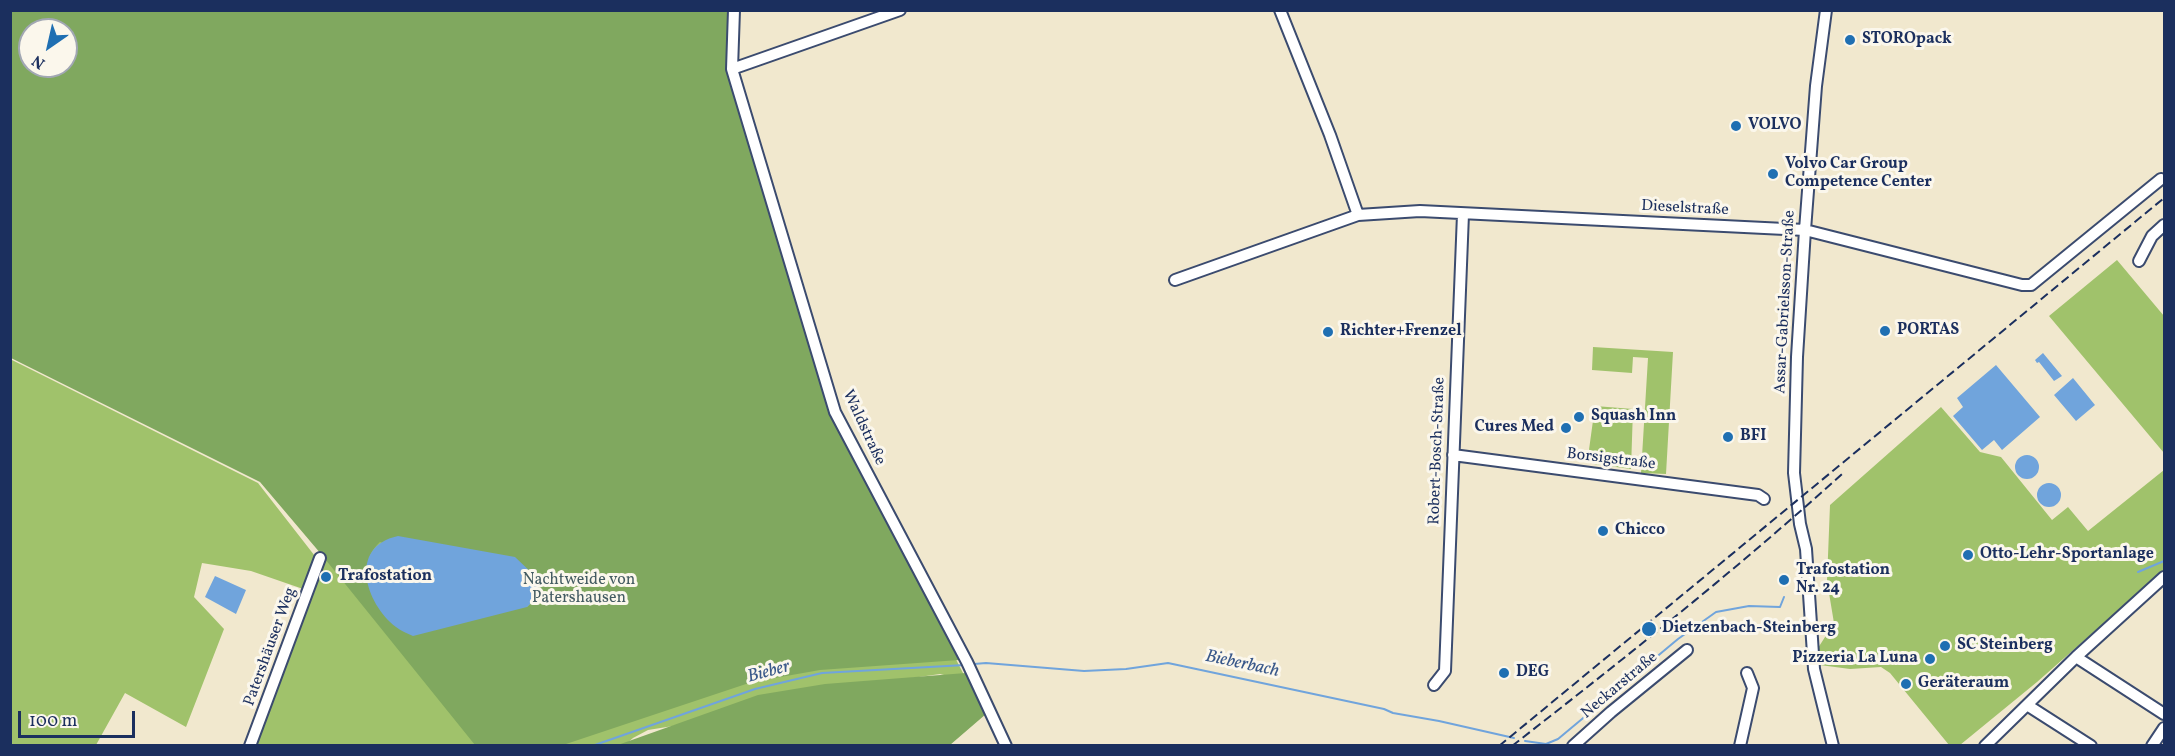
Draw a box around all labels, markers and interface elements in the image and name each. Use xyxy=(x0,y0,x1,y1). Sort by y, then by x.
north arrow xyxy=(18,18,78,78)
place label: STOROpack xyxy=(1862,30,1952,50)
marker: STOROpack xyxy=(1843,33,1857,47)
text: N xyxy=(28,49,50,74)
place label: VOLVO xyxy=(1748,116,1801,136)
marker: VOLVO xyxy=(1729,119,1743,133)
place label: Volvo Car Group Competence Center xyxy=(1785,155,1932,193)
marker: Volvo Car Group Competence Center xyxy=(1766,167,1780,181)
street label: Dieselstraße xyxy=(1641,197,1729,221)
street label: Assar-Gabrielsson-Straße xyxy=(1772,210,1800,394)
place label: PORTAS xyxy=(1897,321,1959,341)
place label: Richter+Frenzel xyxy=(1340,322,1462,342)
marker: PORTAS xyxy=(1878,324,1892,338)
marker: Richter+Frenzel xyxy=(1321,325,1335,339)
street label: Robert-Bosch-Straße xyxy=(1426,377,1450,525)
street label: Waldstraße xyxy=(837,387,889,469)
place label: Squash Inn xyxy=(1591,407,1676,427)
marker: Squash Inn xyxy=(1572,410,1586,424)
place label: Cures Med xyxy=(1474,418,1554,438)
marker: Cures Med xyxy=(1559,421,1573,435)
place label: BFI xyxy=(1740,427,1766,447)
marker: BFI xyxy=(1721,430,1735,444)
street label: Borsigstraße xyxy=(1566,445,1656,475)
place label: Chicco xyxy=(1615,521,1665,541)
marker: Chicco xyxy=(1596,524,1610,538)
place label: Otto-Lehr-Sportanlage xyxy=(1980,545,2154,565)
marker: Otto-Lehr-Sportanlage xyxy=(1961,548,1975,562)
place label: Trafostation Nr. 24 xyxy=(1796,561,1890,599)
place label: Trafostation xyxy=(338,567,432,587)
marker: Trafostation xyxy=(319,570,333,584)
park label: Nachtweide von Patershausen xyxy=(523,571,635,609)
marker: Trafostation Nr. 24 xyxy=(1777,573,1791,587)
street label: Patershäuser Weg xyxy=(241,585,301,709)
place label: Dietzenbach-Steinberg xyxy=(1662,619,1836,639)
marker: Dietzenbach-Steinberg xyxy=(1640,620,1658,638)
place label: SC Steinberg xyxy=(1957,636,2053,656)
marker: SC Steinberg xyxy=(1938,639,1952,653)
water label: Bieberbach xyxy=(1203,647,1281,683)
street label: Neckarstraße xyxy=(1578,648,1662,724)
place label: Pizzeria La Luna xyxy=(1792,649,1918,669)
marker: Pizzeria La Luna xyxy=(1923,652,1937,666)
water label: Bieber xyxy=(745,657,793,689)
place label: DEG xyxy=(1516,663,1549,683)
marker: DEG xyxy=(1497,666,1511,680)
place label: Geräteraum xyxy=(1918,674,2009,694)
marker: Geräteraum xyxy=(1899,677,1913,691)
scale bar xyxy=(21,699,138,737)
text: 100 m xyxy=(29,709,78,734)

